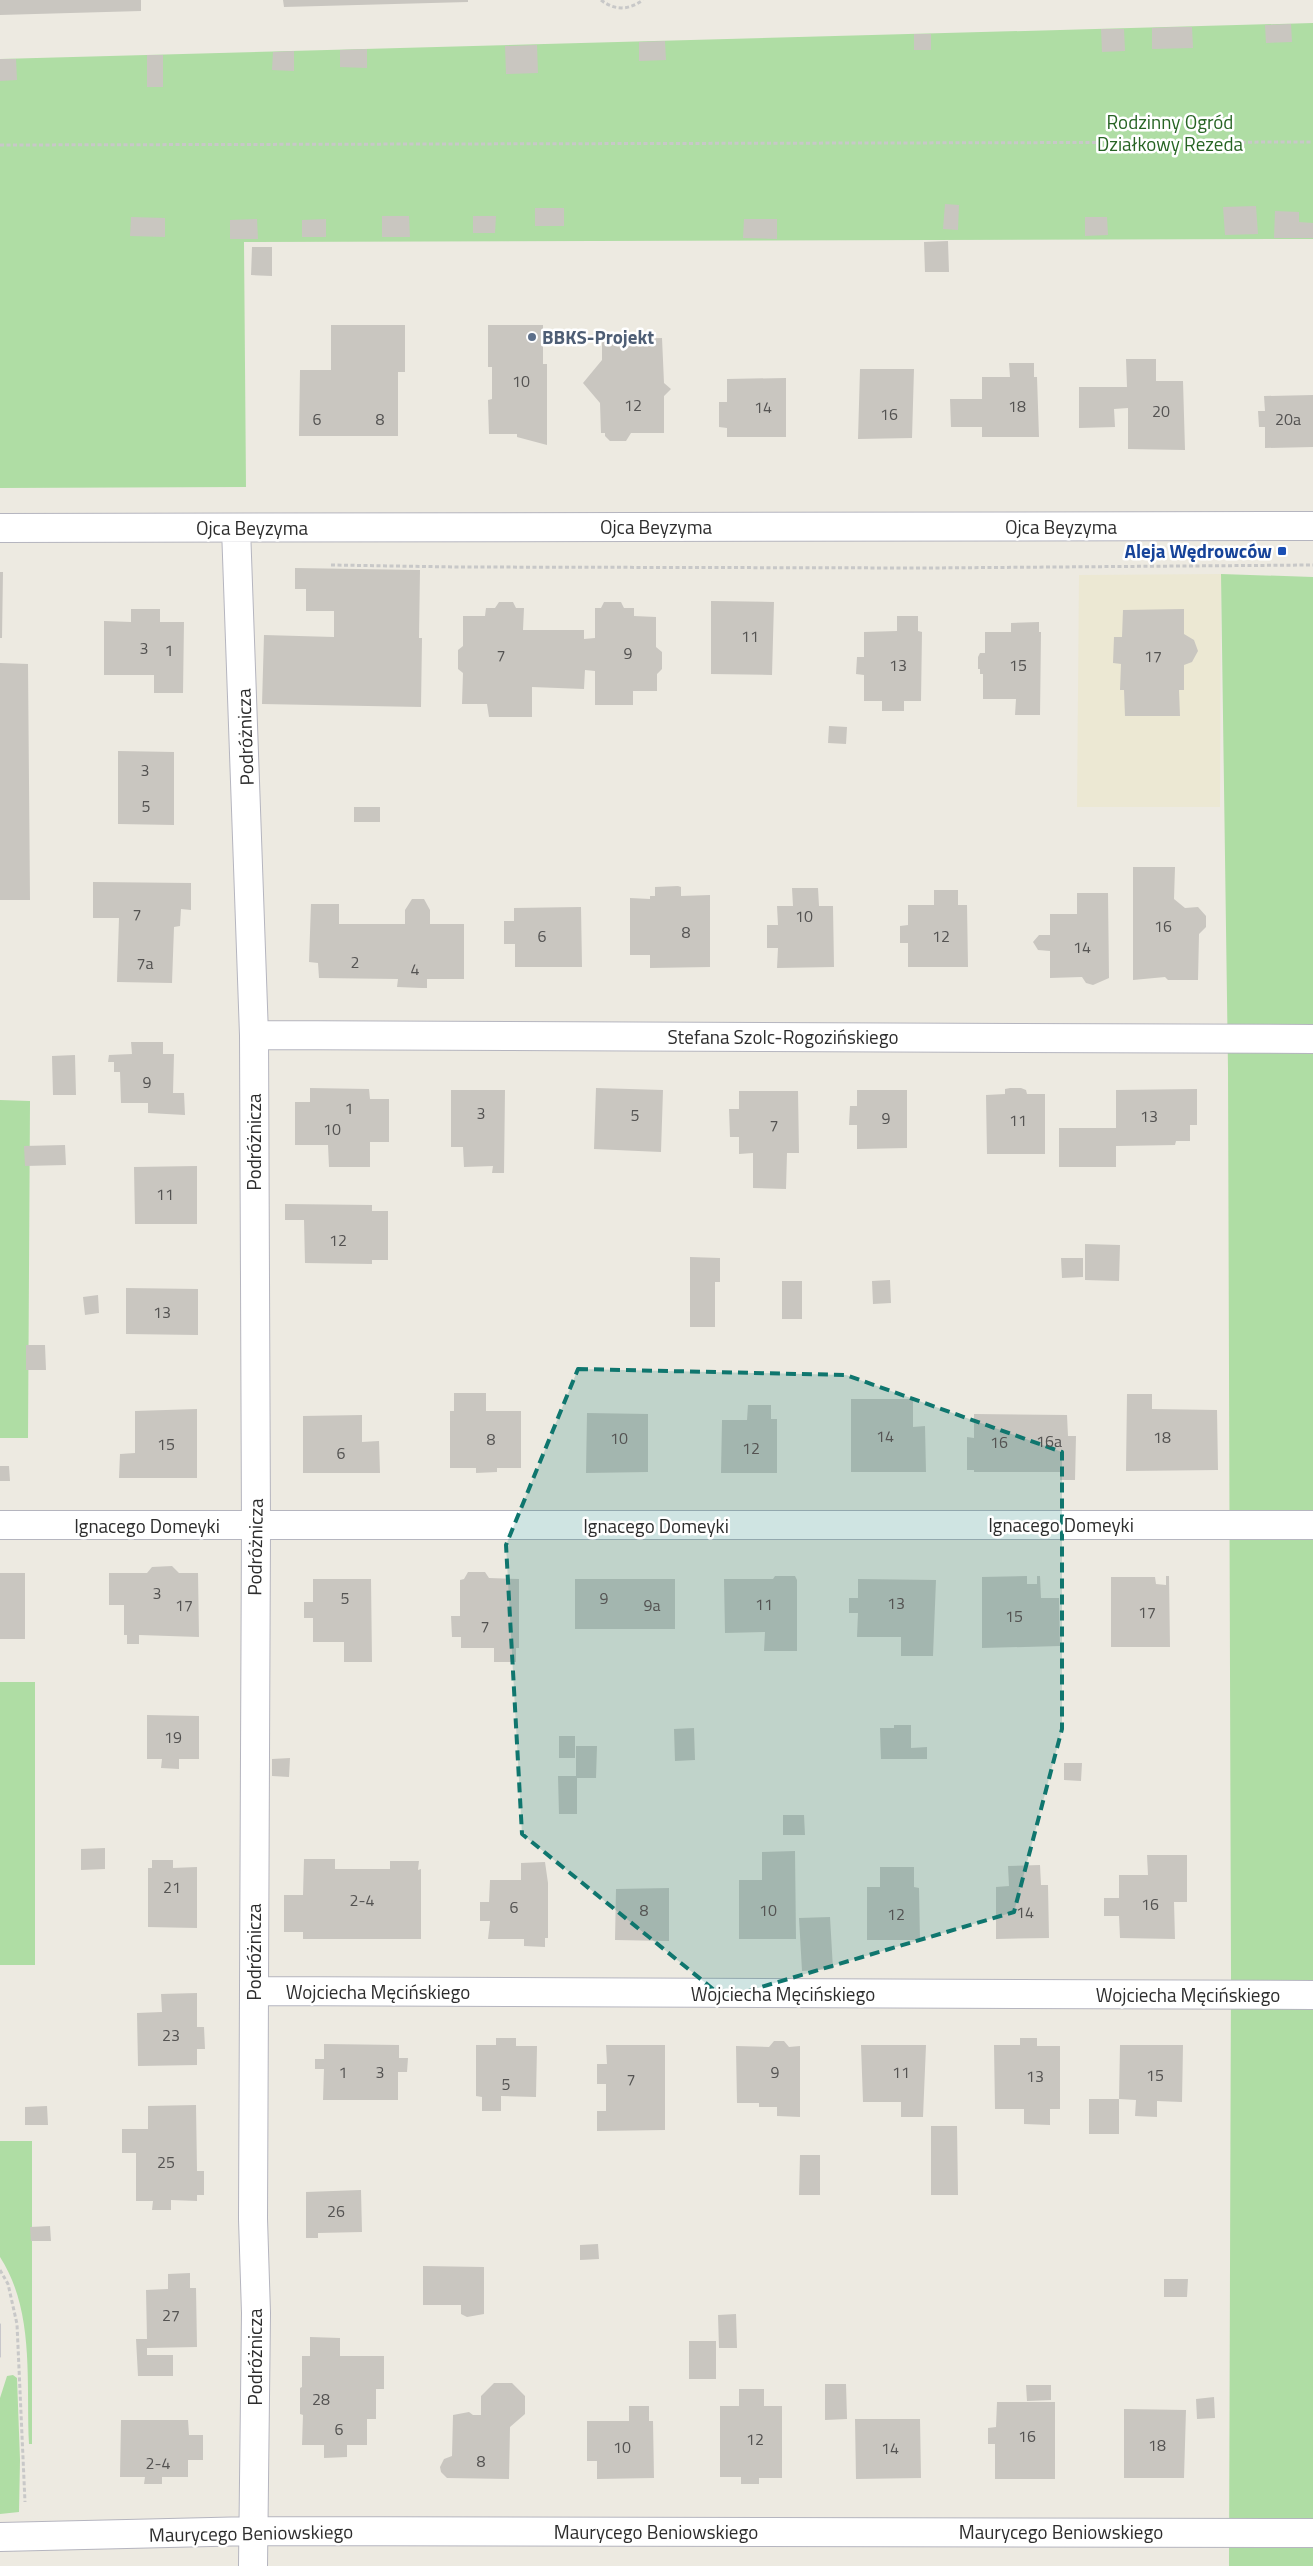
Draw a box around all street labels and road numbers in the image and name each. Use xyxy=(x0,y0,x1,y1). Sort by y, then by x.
street label: Ojca Beyzyma xyxy=(600,512,713,541)
street label: Ojca Beyzyma xyxy=(1005,512,1118,541)
street label: Ojca Beyzyma xyxy=(196,513,309,542)
street label: Podróżnicza xyxy=(228,688,261,786)
street label: Stefana Szolc-Rogozińskiego xyxy=(667,1022,899,1051)
street label: Podróżnicza xyxy=(239,1093,268,1191)
street label: Podróżnicza xyxy=(239,1498,270,1596)
street label: Ignacego Domeyki xyxy=(988,1510,1134,1539)
street label: Ignacego Domeyki xyxy=(74,1511,220,1540)
street label: Ignacego Domeyki xyxy=(583,1511,729,1540)
street label: Podróżnicza xyxy=(239,1903,268,2001)
street label: Wojciecha Męcińskiego xyxy=(286,1977,470,2006)
street label: Wojciecha Męcińskiego xyxy=(691,1979,875,2008)
street label: Wojciecha Męcińskiego xyxy=(1096,1980,1280,2009)
street label: Podróżnicza xyxy=(240,2308,269,2406)
street label: Maurycego Beniowskiego xyxy=(149,2516,353,2549)
street label: Maurycego Beniowskiego xyxy=(554,2517,758,2546)
street label: Maurycego Beniowskiego xyxy=(959,2517,1163,2546)

